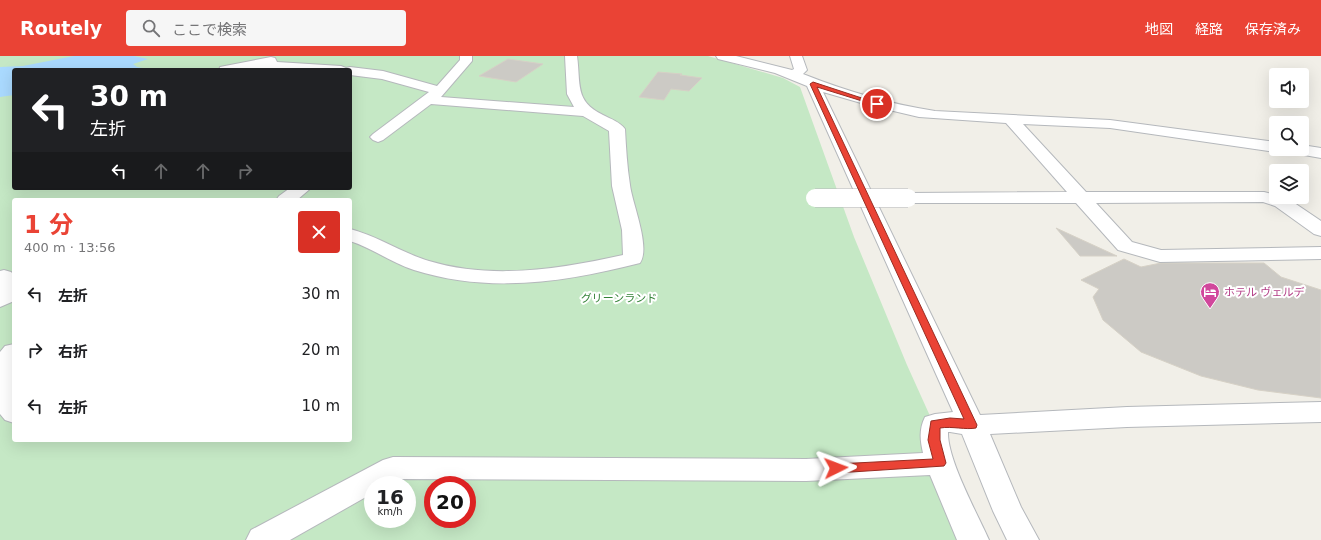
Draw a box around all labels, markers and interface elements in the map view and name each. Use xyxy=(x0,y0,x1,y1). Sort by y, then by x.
search box xyxy=(126,10,406,46)
text: Routely xyxy=(20,17,102,39)
icon: search xyxy=(140,17,162,39)
text: ここで検索 xyxy=(172,21,247,39)
text: 地図 xyxy=(1145,21,1173,37)
text: 経路 xyxy=(1195,21,1223,37)
text: 保存済み xyxy=(1245,21,1301,37)
map controls xyxy=(1269,68,1309,204)
button: sound xyxy=(1269,68,1309,108)
text: 30 m xyxy=(90,80,168,113)
icon: left xyxy=(24,84,76,136)
pin xyxy=(860,87,894,121)
icon: arrive xyxy=(866,93,888,115)
button: search xyxy=(1269,116,1309,156)
text: 左折 xyxy=(90,118,126,139)
icon: left xyxy=(108,160,130,182)
icon: ahead xyxy=(150,160,172,182)
icon: ahead xyxy=(192,160,214,182)
icon: right xyxy=(234,160,256,182)
button: layers xyxy=(1269,164,1309,204)
text: 1 分 xyxy=(24,211,73,239)
button: close xyxy=(298,211,340,253)
text: 400 m · 13:56 xyxy=(24,240,115,255)
hotel icon: ホテル ヴェルデ xyxy=(1199,281,1221,309)
icon: left xyxy=(24,283,46,305)
text: 30 m xyxy=(302,285,340,303)
place label: ホテル ヴェルデ xyxy=(1224,286,1305,299)
text: 左折 xyxy=(58,287,88,305)
park label: グリーンランド xyxy=(581,292,657,305)
icon: right xyxy=(24,339,46,361)
text: 20 m xyxy=(302,341,340,359)
text: 右折 xyxy=(58,343,88,361)
icon: left xyxy=(24,395,46,417)
text: 10 m xyxy=(302,397,340,415)
text: 左折 xyxy=(58,399,88,417)
position arrow xyxy=(815,447,857,489)
speed limit sign: 20 xyxy=(424,476,476,528)
text: 16 xyxy=(376,485,404,509)
text: km/h xyxy=(377,506,403,517)

